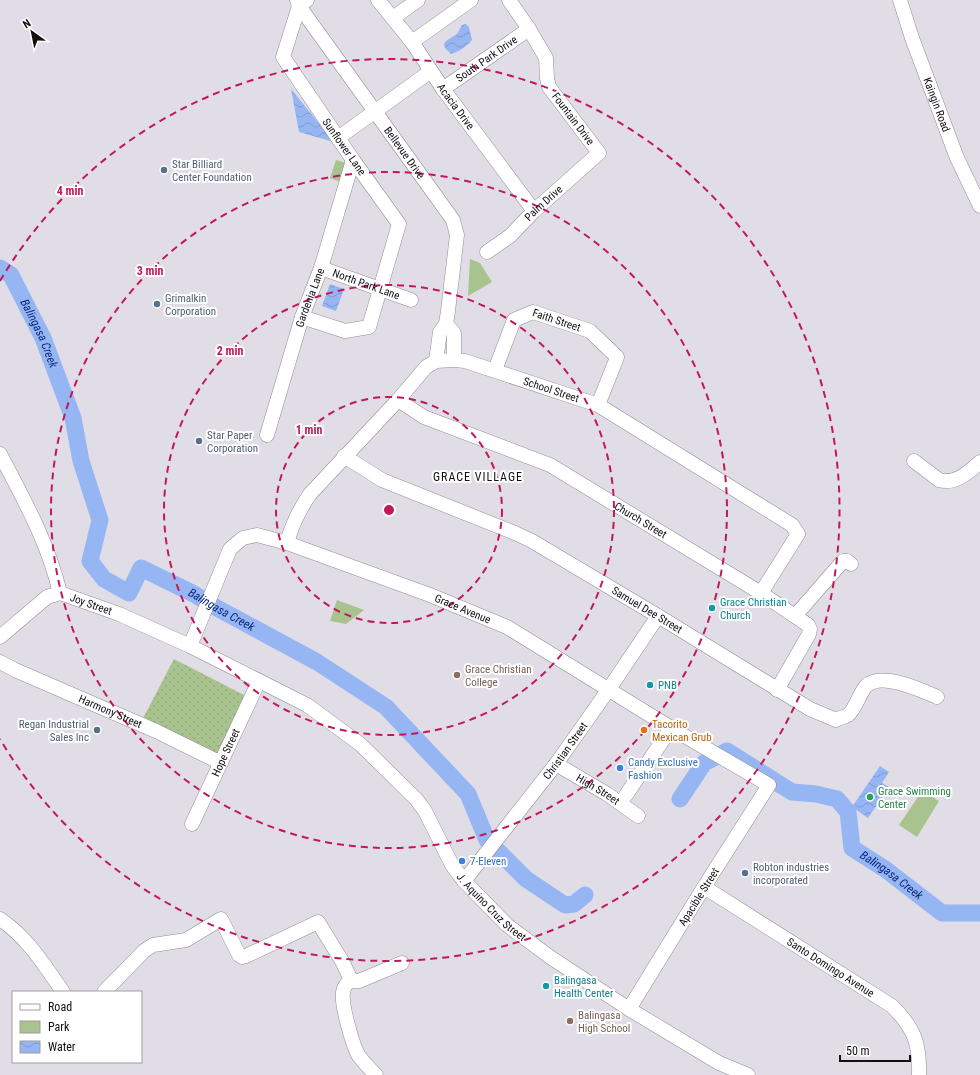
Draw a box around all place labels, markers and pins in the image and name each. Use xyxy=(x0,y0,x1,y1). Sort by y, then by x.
place label: Star Billiard Center Foundation xyxy=(172,158,252,184)
marker: Star Billiard Center Foundation xyxy=(159,165,169,175)
place label: Grimalkin Corporation xyxy=(165,292,216,318)
marker: Grimalkin Corporation xyxy=(152,299,162,309)
place label: Star Paper Corporation xyxy=(207,429,258,455)
marker: Star Paper Corporation xyxy=(194,436,204,446)
centre of rings xyxy=(382,503,396,517)
place label: Grace Christian Church xyxy=(720,596,786,622)
marker: Grace Christian Church xyxy=(707,603,717,613)
place label: Grace Christian College xyxy=(465,663,531,689)
marker: Grace Christian College xyxy=(452,670,462,680)
place label: PNB xyxy=(658,679,677,692)
marker: PNB xyxy=(645,680,655,690)
place label: Regan Industrial Sales Inc xyxy=(19,718,89,744)
place label: Tacorito Mexican Grub xyxy=(652,718,712,744)
marker: Regan Industrial Sales Inc xyxy=(92,725,102,735)
marker: Tacorito Mexican Grub xyxy=(639,725,649,735)
place label: Candy Exclusive Fashion xyxy=(628,756,698,782)
marker: Candy Exclusive Fashion xyxy=(615,763,625,773)
place label: Grace Swimming Center xyxy=(878,785,951,811)
marker: Grace Swimming Center xyxy=(865,792,875,802)
place label: 7-Eleven xyxy=(470,855,506,868)
marker: 7-Eleven xyxy=(457,856,467,866)
place label: Robton industries incorporated xyxy=(753,861,829,887)
marker: Robton industries incorporated xyxy=(740,868,750,878)
place label: Balingasa Health Center xyxy=(554,974,614,1000)
marker: Balingasa Health Center xyxy=(541,981,551,991)
place label: Balingasa High School xyxy=(578,1009,630,1035)
marker: Balingasa High School xyxy=(565,1016,575,1026)

